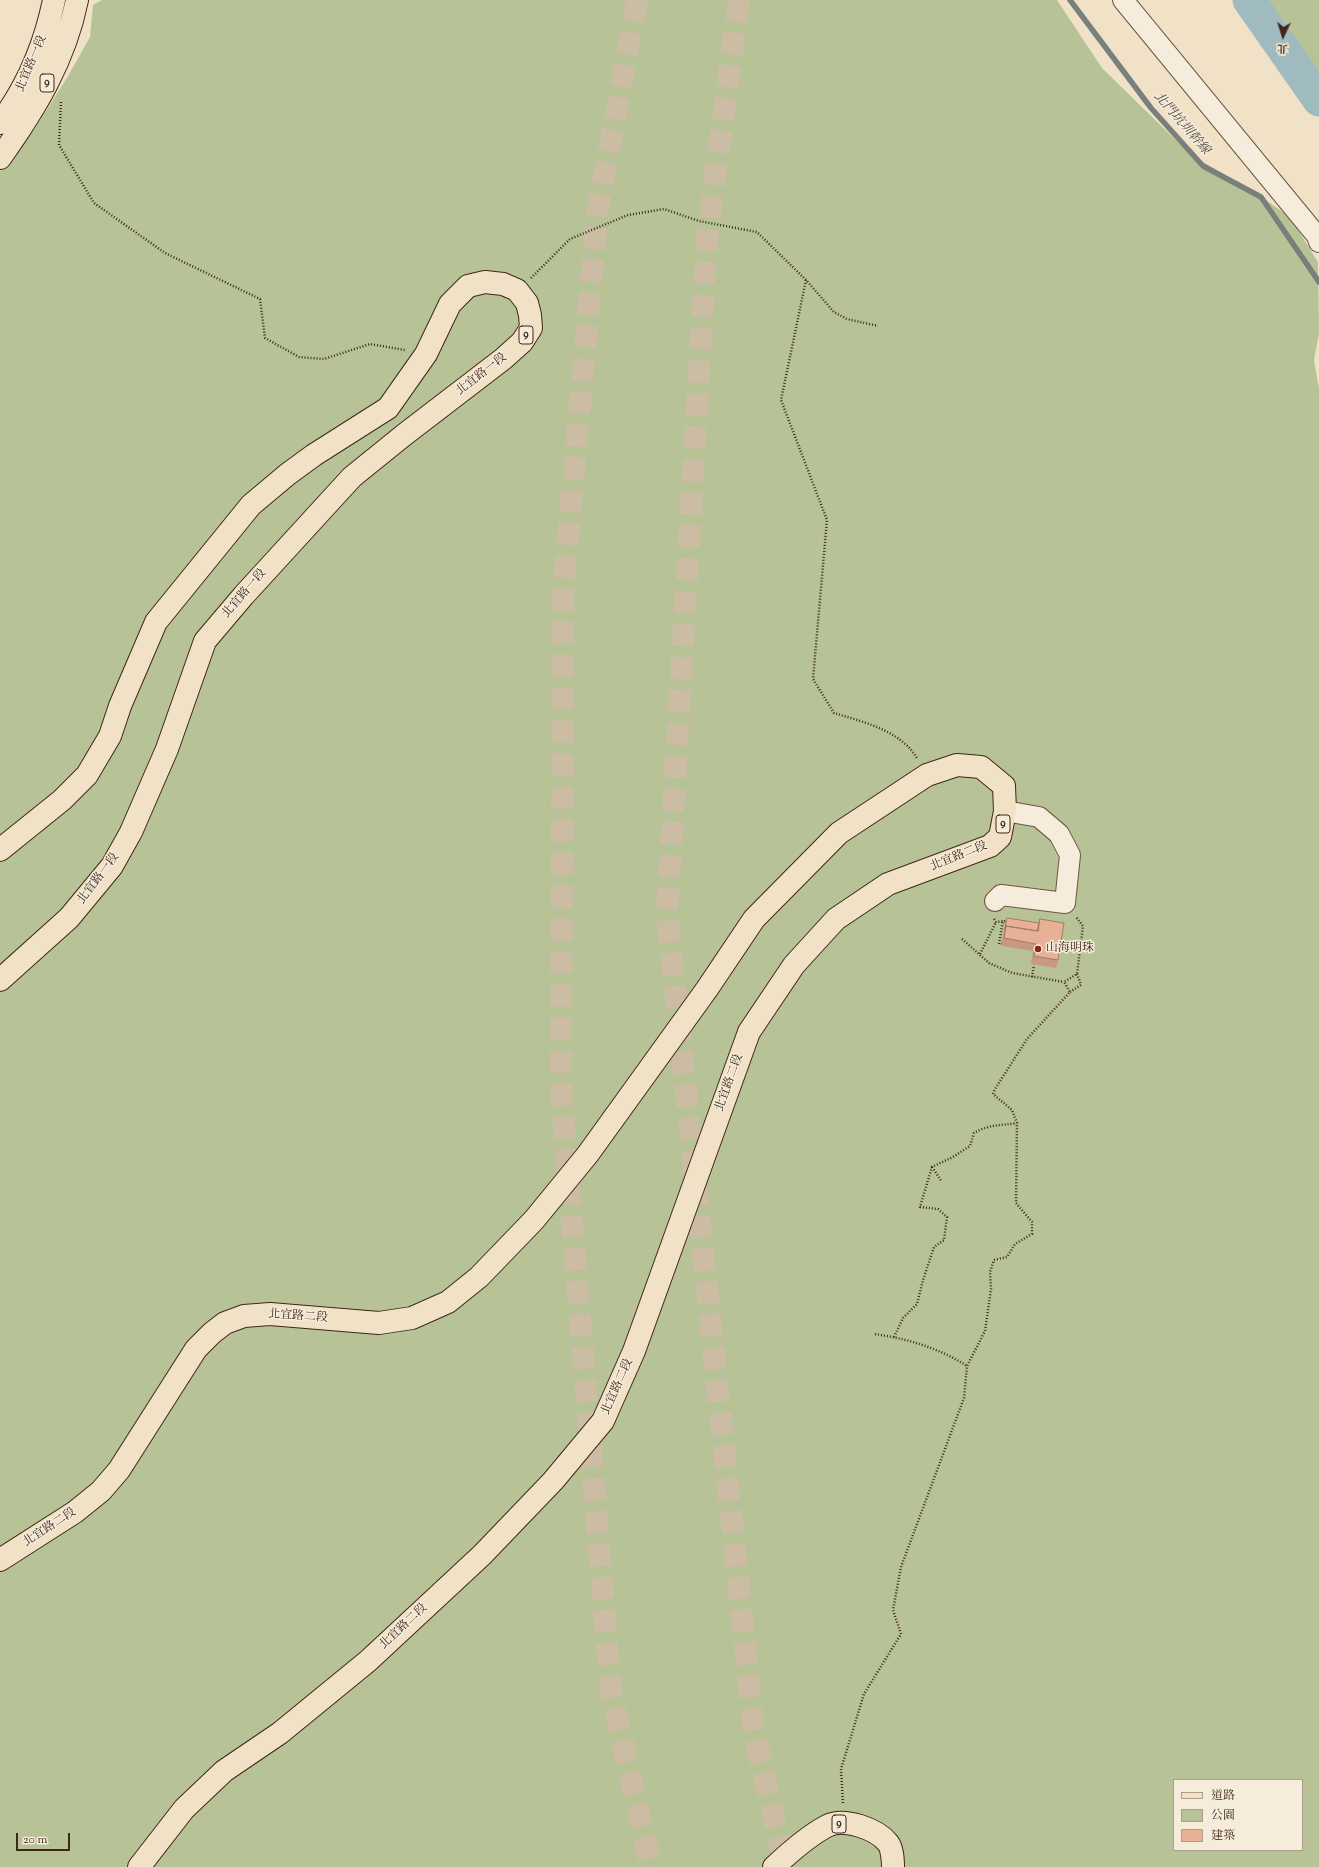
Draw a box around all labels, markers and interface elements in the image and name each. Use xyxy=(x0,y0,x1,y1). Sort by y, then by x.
north arrow xyxy=(1263,16,1303,56)
street label: 北宜路一段 xyxy=(14,34,50,94)
text: 北 xyxy=(1276,40,1288,56)
road number: 9 xyxy=(40,74,54,92)
water label: 北門坑圳幹線 xyxy=(1150,89,1212,159)
road number: 9 xyxy=(519,326,533,344)
street label: 北宜路一段 xyxy=(454,351,510,399)
street label: 北宜路一段 xyxy=(220,567,270,621)
road number: 9 xyxy=(996,815,1010,833)
street label: 北宜路二段 xyxy=(928,839,990,875)
street label: 北宜路一段 xyxy=(75,851,123,907)
place label: 山海明珠 xyxy=(1046,942,1094,956)
marker: 山海明珠 xyxy=(1033,944,1043,954)
street label: 北宜路二段 xyxy=(713,1052,747,1114)
street label: 北宜路二段 xyxy=(268,1308,328,1326)
street label: 北宜路二段 xyxy=(599,1357,637,1417)
street label: 北宜路二段 xyxy=(21,1506,79,1550)
street label: 北宜路二段 xyxy=(377,1601,431,1653)
legend xyxy=(1173,1779,1303,1851)
text: 道路 xyxy=(1211,1787,1235,1805)
text: 公園 xyxy=(1211,1807,1235,1825)
road number: 9 xyxy=(832,1815,846,1833)
scale bar xyxy=(18,1825,72,1851)
text: 建築 xyxy=(1211,1827,1235,1845)
text: 20 m xyxy=(23,1831,47,1849)

